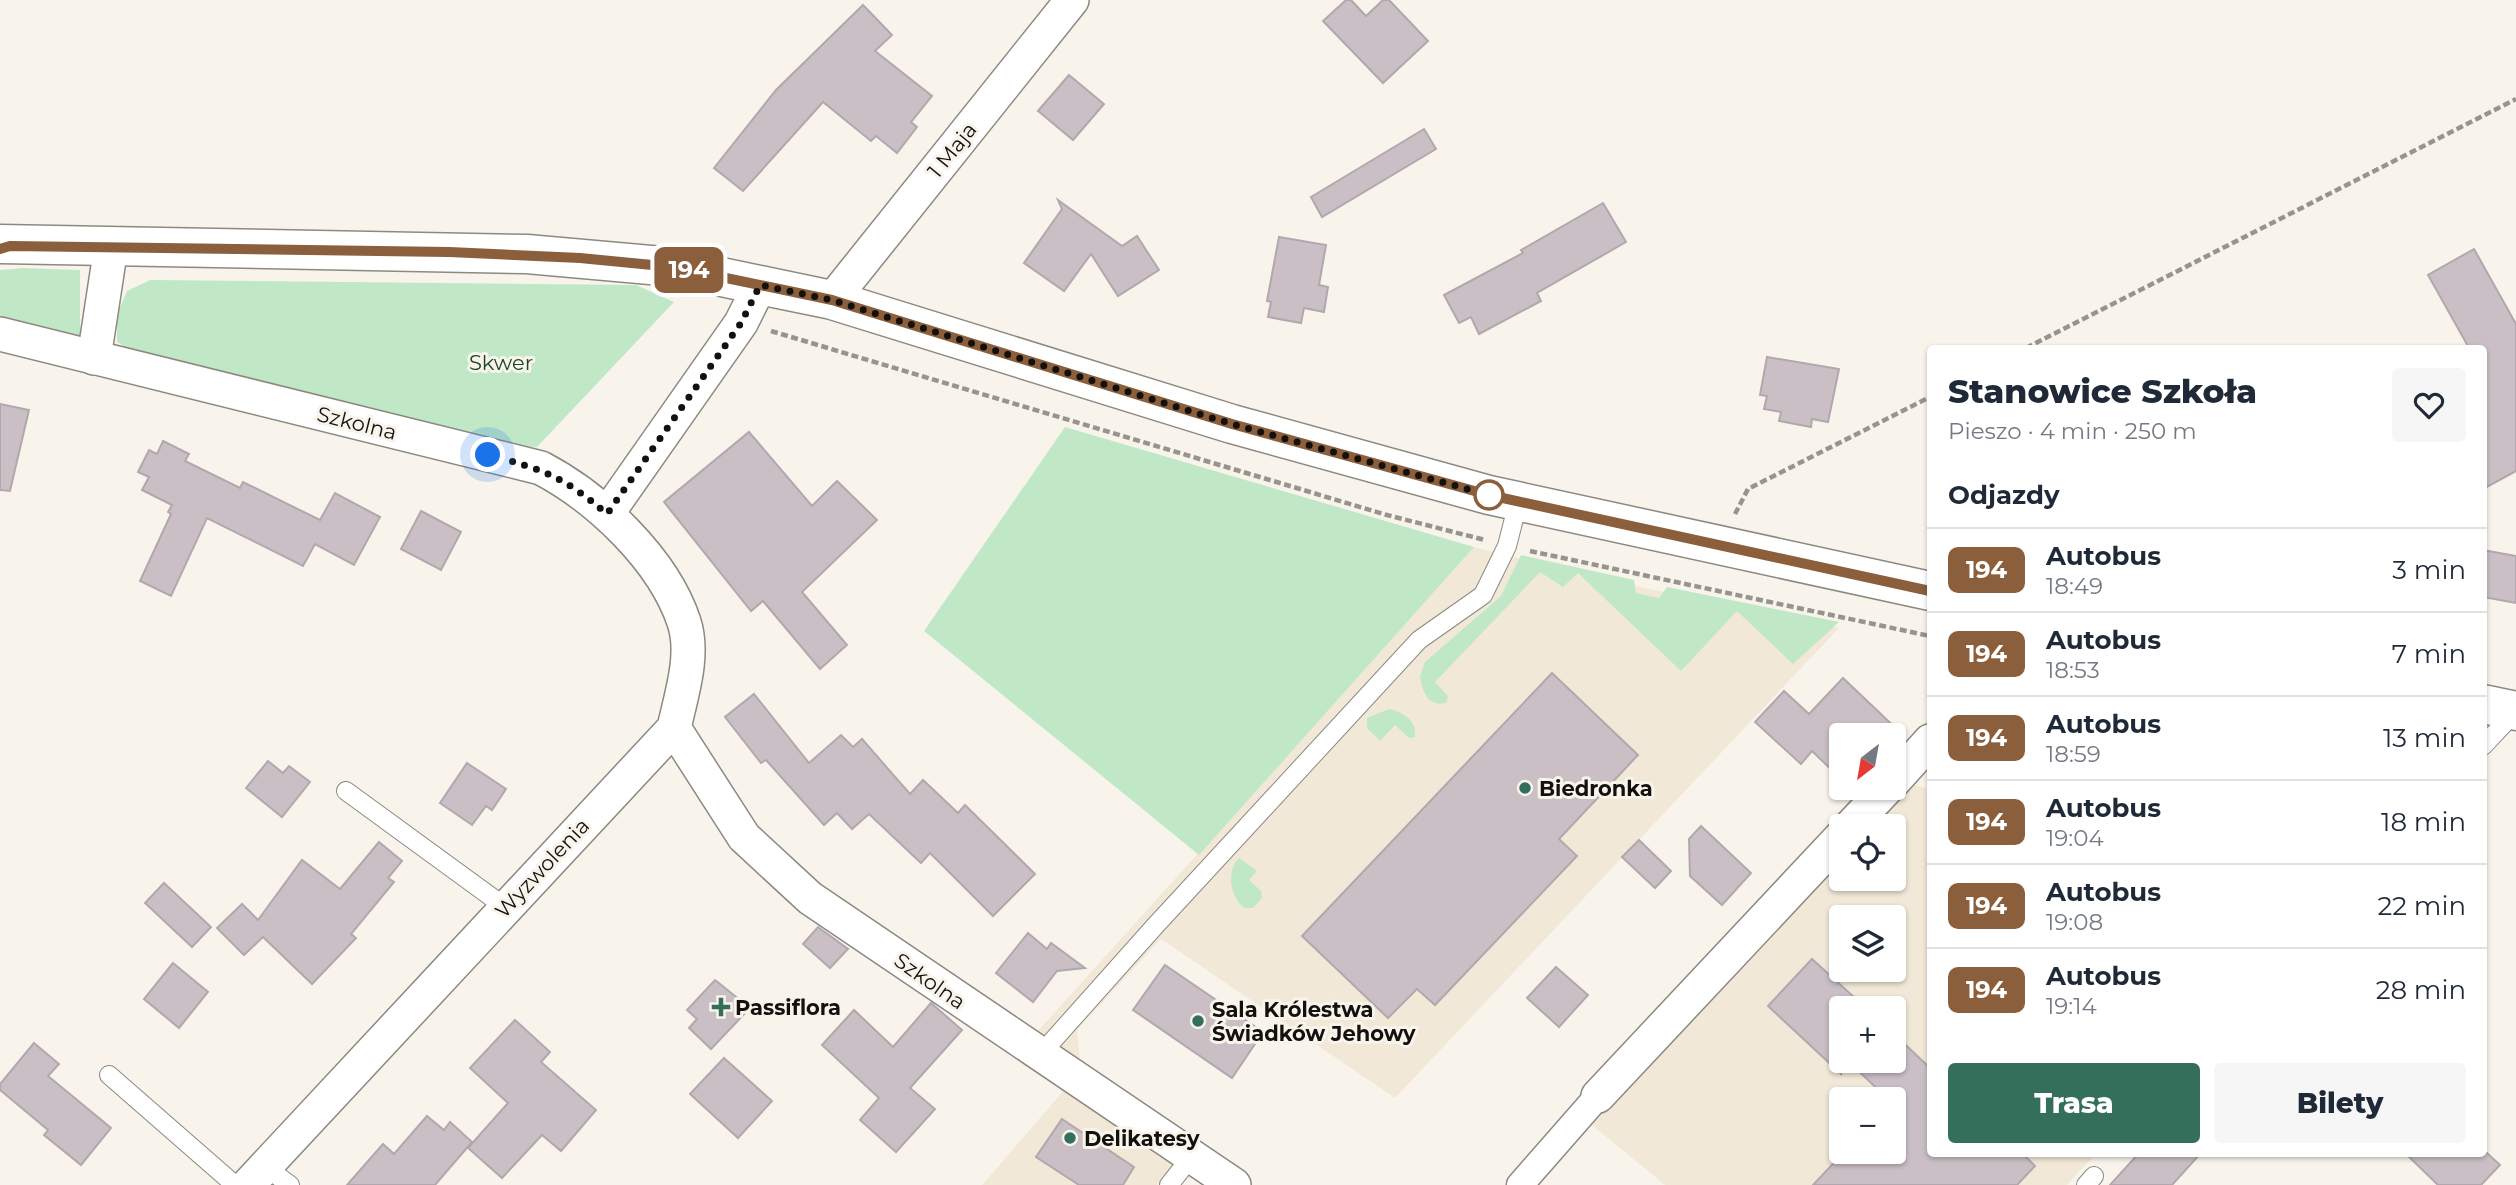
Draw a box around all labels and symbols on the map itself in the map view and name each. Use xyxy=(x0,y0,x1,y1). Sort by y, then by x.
street label: 1 Maja xyxy=(922,117,982,183)
line badge: 194 xyxy=(649,247,729,293)
park label: Skwer xyxy=(469,350,533,375)
street label: Szkolna xyxy=(315,401,399,445)
your location xyxy=(470,437,505,472)
unlabelled marker xyxy=(1474,480,1504,510)
north arrow xyxy=(1829,723,1906,800)
place label: Biedronka xyxy=(1539,776,1653,801)
marker: Biedronka xyxy=(1517,780,1533,796)
street label: Wyzwolenia xyxy=(490,813,594,923)
street label: Szkolna xyxy=(890,947,970,1015)
place label: Passiflora xyxy=(735,995,841,1020)
place label: Sala Królestwa Świadków Jehowy xyxy=(1212,997,1416,1046)
marker: Passiflora xyxy=(713,999,729,1015)
marker: Sala Królestwa Świadków Jehowy xyxy=(1190,1013,1206,1029)
place label: Delikatesy xyxy=(1084,1126,1200,1151)
marker: Delikatesy xyxy=(1062,1130,1078,1146)

